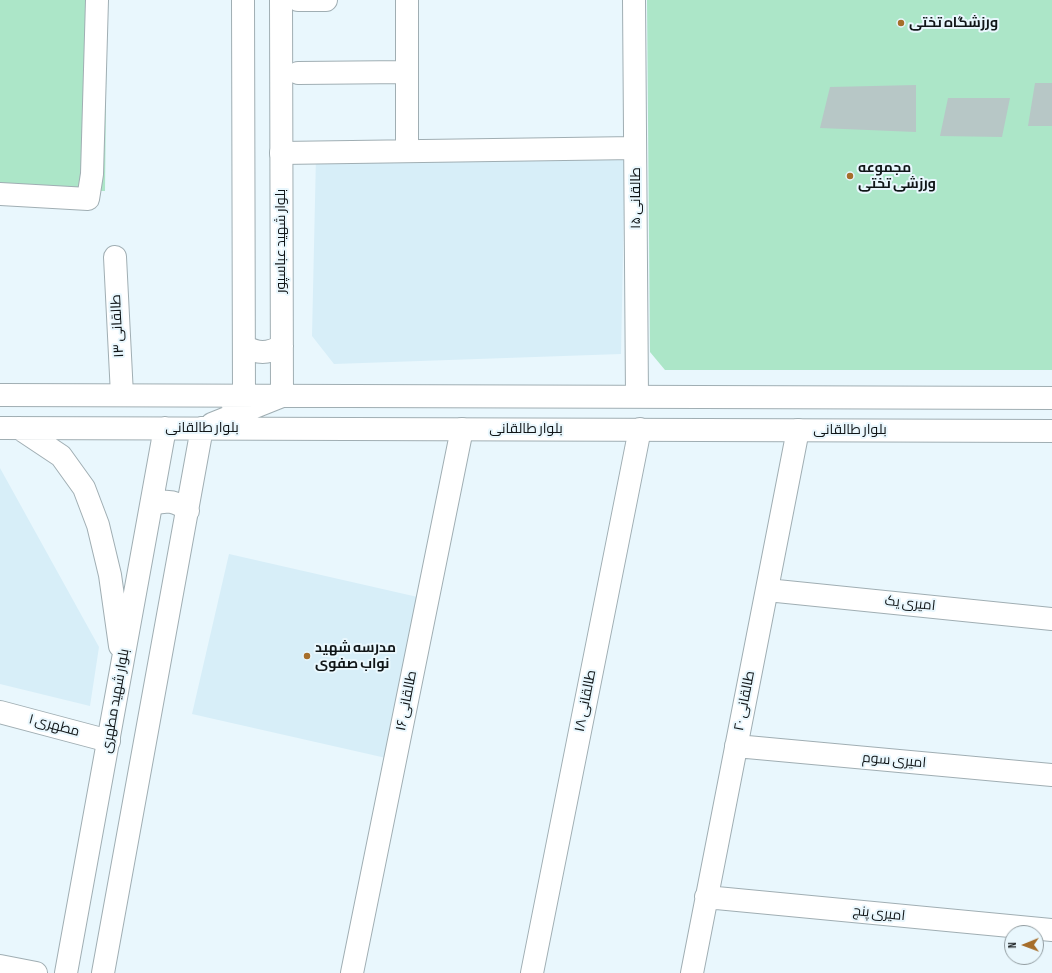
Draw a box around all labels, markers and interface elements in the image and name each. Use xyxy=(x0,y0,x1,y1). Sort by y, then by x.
place label: ورزشگاه تختی xyxy=(909,15,998,31)
marker: ورزشگاه تختی xyxy=(896,18,906,28)
place label: مجموعه ورزشی تختی xyxy=(858,160,936,192)
street label: طالقانی ۱۵ xyxy=(628,167,644,229)
marker: مجموعه ورزشی تختی xyxy=(845,171,855,181)
street label: بلوار شهید عباسپور xyxy=(273,189,289,293)
street label: طالقانی ۱۳ xyxy=(108,294,128,358)
street label: بلوار طالقانی xyxy=(165,420,239,436)
street label: بلوار طالقانی xyxy=(489,421,563,437)
street label: بلوار طالقانی xyxy=(813,422,887,438)
street label: امیری یک xyxy=(884,593,936,615)
place label: مدرسه شهید نواب صفوی xyxy=(315,640,396,672)
street label: بلوار شهید مطهری xyxy=(99,647,133,755)
marker: مدرسه شهید نواب صفوی xyxy=(302,651,312,661)
street label: طالقانی ۱۸ xyxy=(572,669,600,733)
street label: طالقانی ۱۶ xyxy=(393,670,421,732)
street label: طالقانی ۲۰ xyxy=(731,670,759,732)
street label: مطهری ۱ xyxy=(27,711,81,741)
street label: امیری سوم xyxy=(861,750,927,772)
street label: امیری پنج xyxy=(852,903,906,925)
north arrow xyxy=(1004,925,1044,965)
text: N xyxy=(1006,942,1019,948)

